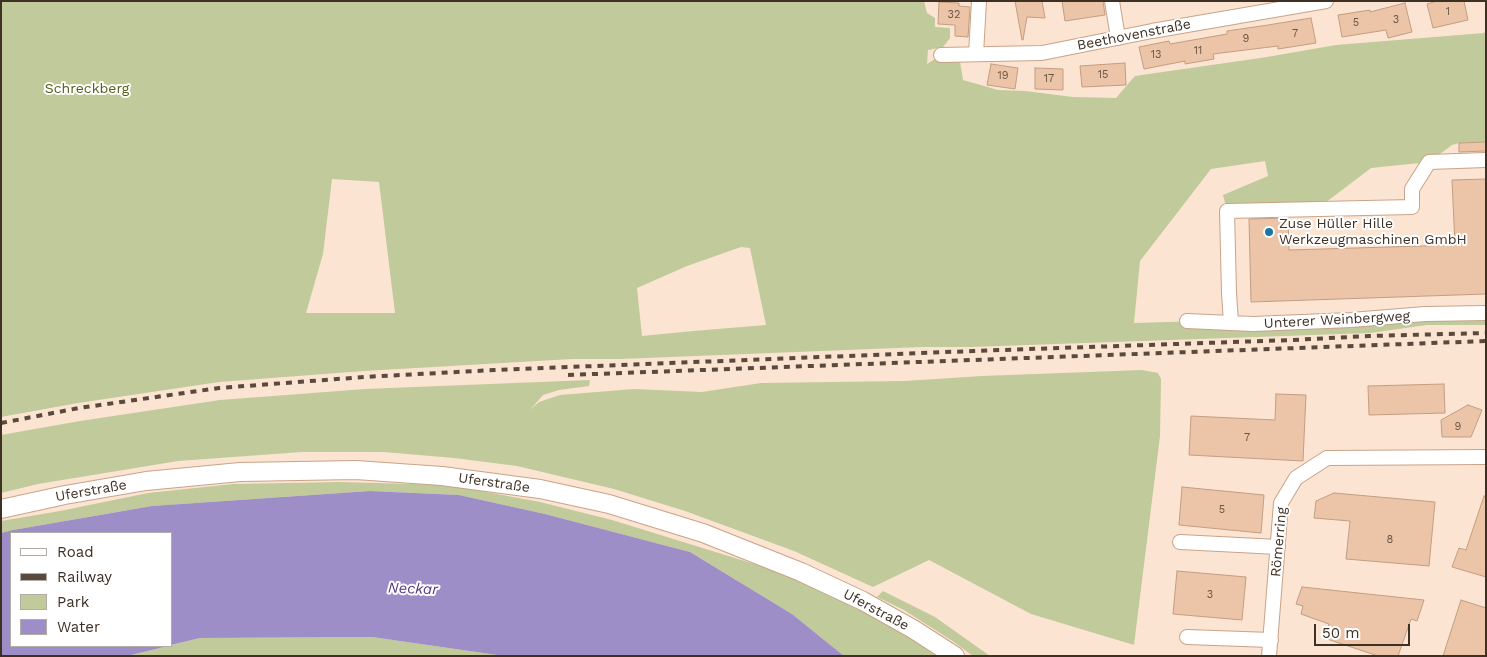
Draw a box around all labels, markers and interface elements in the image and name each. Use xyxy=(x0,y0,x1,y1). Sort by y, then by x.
house number: 1 xyxy=(1446,5,1450,19)
house number: 32 xyxy=(948,8,960,22)
house number: 3 xyxy=(1393,13,1399,27)
street label: Beethovenstraße xyxy=(1076,16,1192,54)
house number: 5 xyxy=(1353,16,1359,30)
house number: 7 xyxy=(1292,27,1298,41)
house number: 9 xyxy=(1243,32,1249,46)
house number: 11 xyxy=(1194,44,1202,58)
house number: 13 xyxy=(1151,48,1161,62)
house number: 15 xyxy=(1098,68,1108,82)
house number: 19 xyxy=(997,69,1009,83)
house number: 17 xyxy=(1044,72,1054,86)
park label: Schreckberg xyxy=(45,81,129,97)
place label: Zuse Hüller Hille Werkzeugmaschinen GmbH xyxy=(1279,216,1467,248)
marker: Zuse Hüller Hille Werkzeugmaschinen GmbH xyxy=(1263,226,1275,238)
street label: Unterer Weinbergweg xyxy=(1263,308,1411,332)
house number: 9 xyxy=(1455,420,1461,434)
house number: 7 xyxy=(1244,431,1250,445)
street label: Uferstraße xyxy=(457,470,531,496)
street label: Uferstraße xyxy=(54,476,128,506)
house number: 5 xyxy=(1219,503,1225,517)
street label: Römerring xyxy=(1268,506,1290,578)
legend xyxy=(10,532,172,647)
house number: 8 xyxy=(1387,533,1393,547)
text: Road xyxy=(57,543,94,561)
text: Railway xyxy=(57,568,112,586)
water label: Neckar xyxy=(388,579,438,599)
street label: Uferstraße xyxy=(840,586,912,634)
house number: 3 xyxy=(1207,588,1213,602)
text: Park xyxy=(57,593,89,611)
scale bar xyxy=(1317,614,1413,646)
text: Water xyxy=(57,618,100,636)
text: 50 m xyxy=(1322,624,1359,642)

